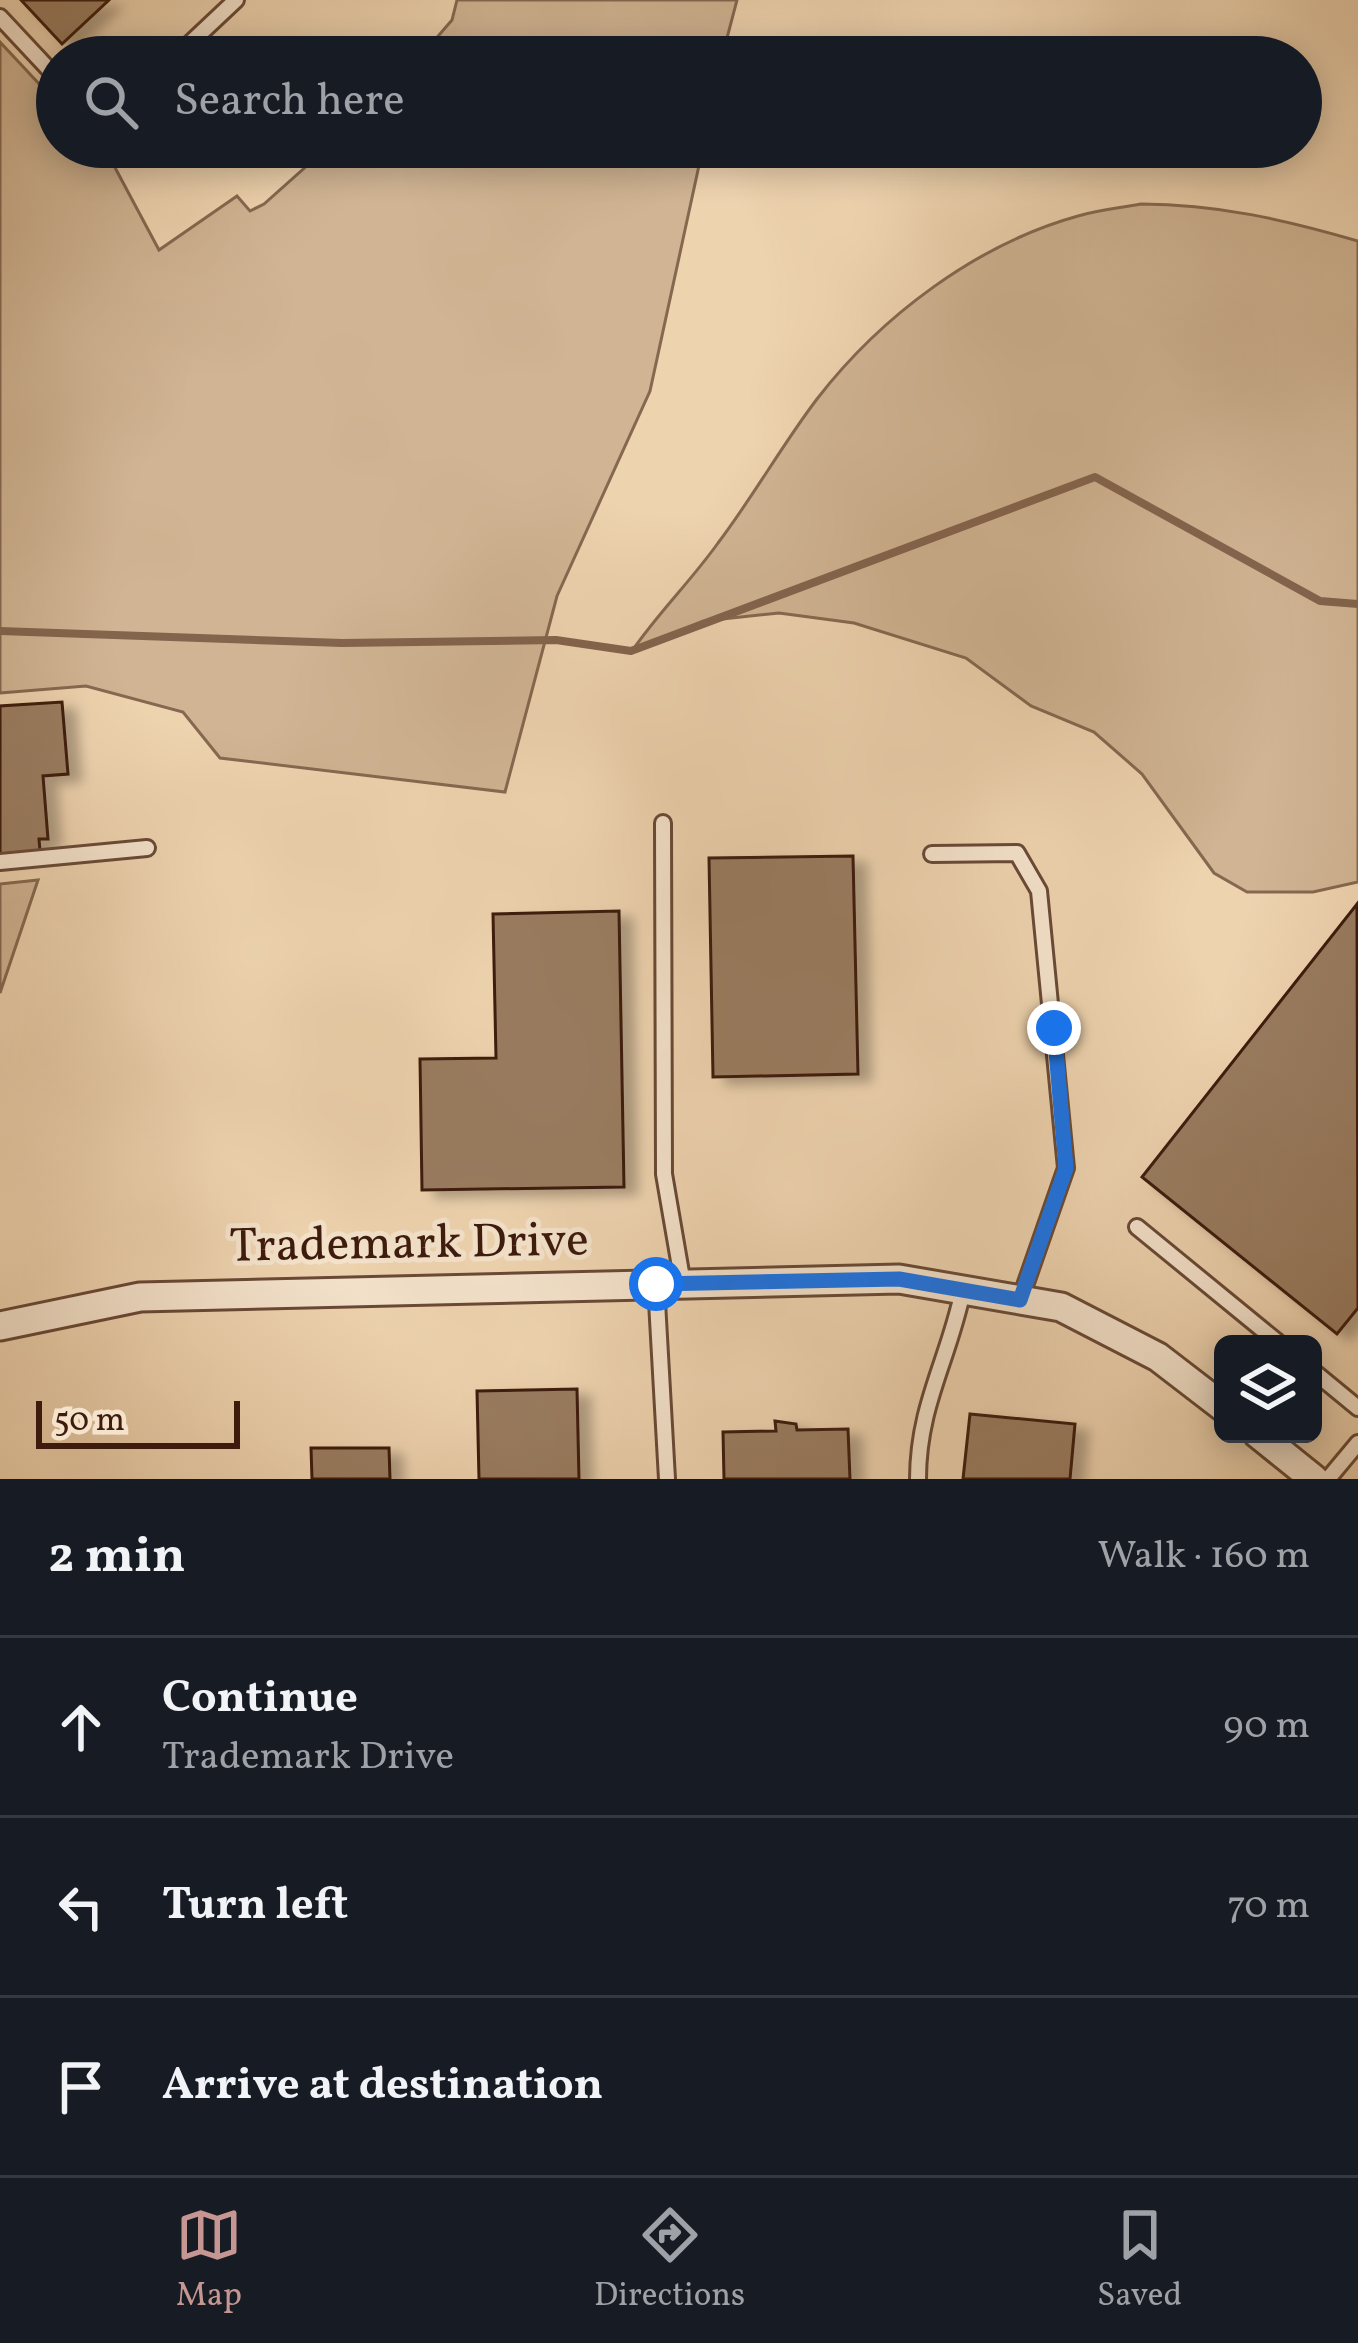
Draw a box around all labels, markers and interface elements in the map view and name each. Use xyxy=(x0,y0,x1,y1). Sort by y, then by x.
search box xyxy=(36,36,1322,168)
icon: search xyxy=(78,69,144,135)
text: Search here xyxy=(174,71,405,134)
route end xyxy=(1027,1001,1081,1055)
street label: Trademark Drive xyxy=(229,1208,589,1282)
route start xyxy=(629,1257,683,1311)
map controls xyxy=(1214,1335,1322,1443)
button: layers xyxy=(1214,1335,1322,1443)
scale bar xyxy=(36,1395,240,1448)
text: 50 m xyxy=(54,1399,125,1445)
text: 2 min xyxy=(48,1522,186,1593)
text: Walk · 160 m xyxy=(1097,1530,1310,1584)
text: Continue xyxy=(162,1668,358,1731)
icon: ahead xyxy=(48,1694,114,1760)
text: 90 m xyxy=(1223,1700,1310,1754)
text: Trademark Drive xyxy=(162,1731,454,1785)
icon: left xyxy=(48,1874,114,1940)
text: Turn left xyxy=(162,1875,348,1938)
text: 70 m xyxy=(1227,1880,1310,1934)
icon: arrive xyxy=(48,2054,114,2120)
text: Arrive at destination xyxy=(162,2055,603,2118)
tab: Map xyxy=(176,2202,242,2320)
tab: Directions xyxy=(594,2202,745,2320)
tab: Saved xyxy=(1097,2202,1182,2320)

